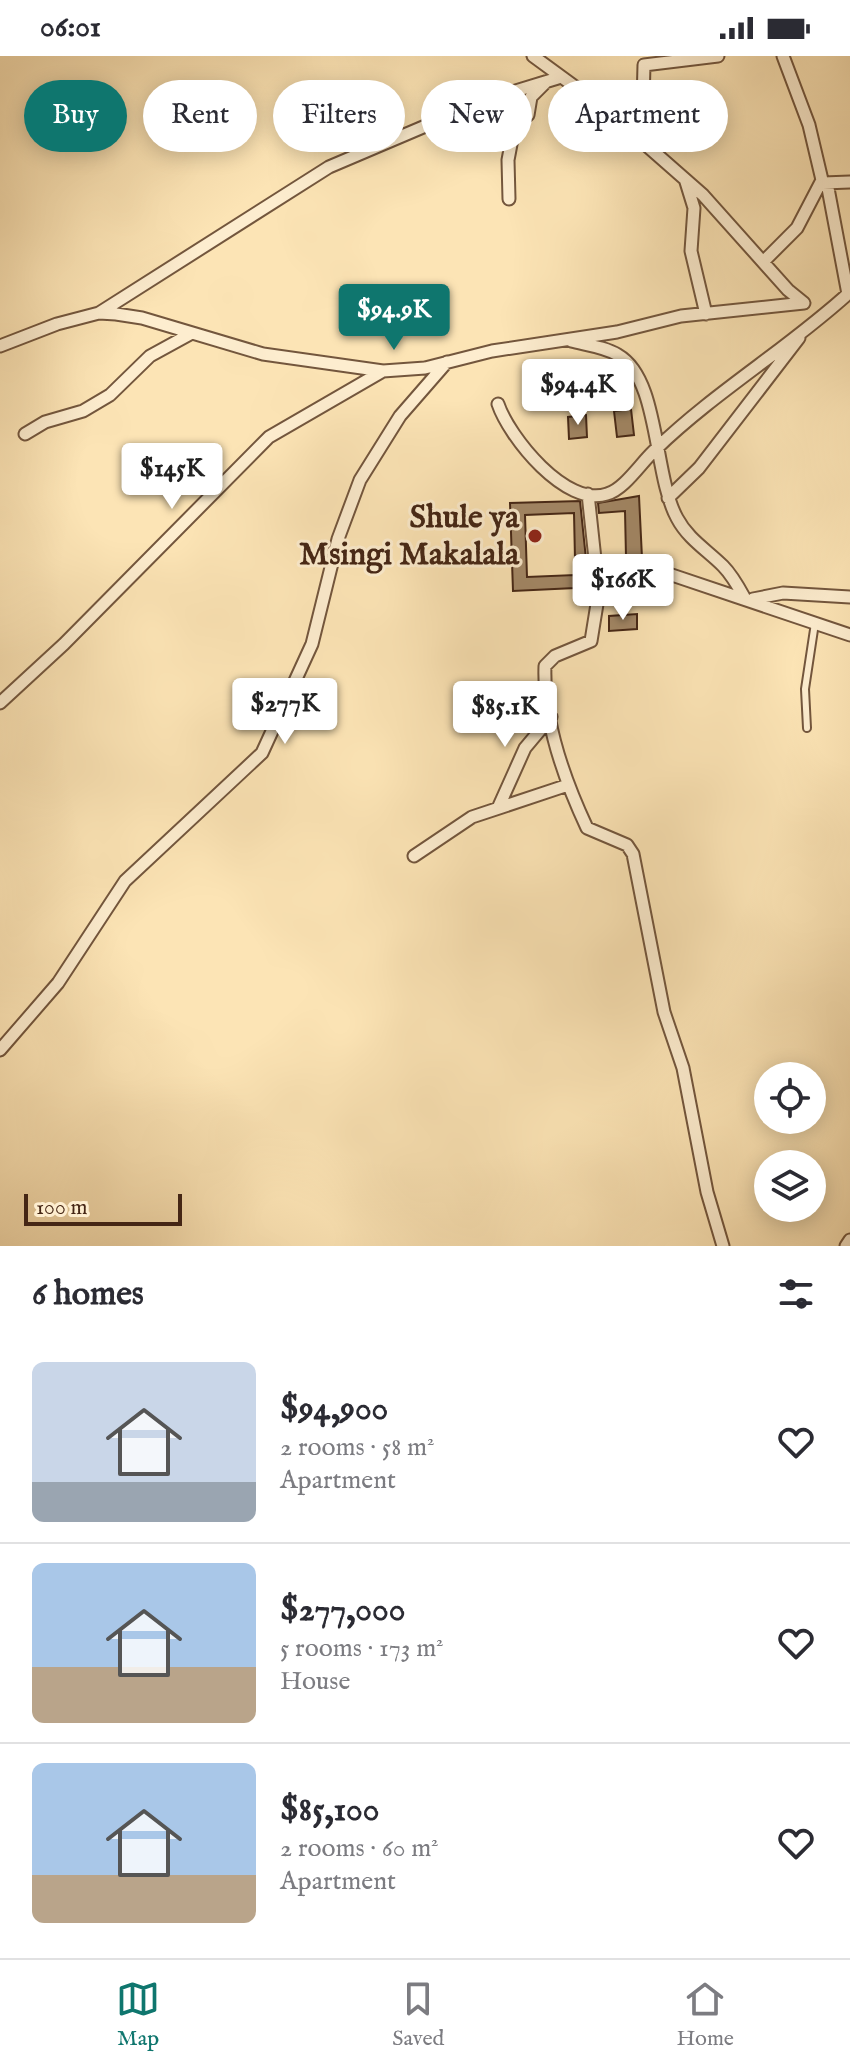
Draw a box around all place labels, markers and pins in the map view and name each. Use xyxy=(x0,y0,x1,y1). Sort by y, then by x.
pin: $94.9K xyxy=(329,284,459,352)
pin: $94.4K xyxy=(513,359,643,427)
pin: $145K xyxy=(116,443,228,511)
place label: Shule ya Msingi Makalala xyxy=(299,498,520,576)
marker: Shule ya Msingi Makalala xyxy=(526,527,544,545)
pin: $166K xyxy=(567,554,679,622)
pin: $277K xyxy=(229,678,341,746)
pin: $85.1K xyxy=(440,681,570,749)

